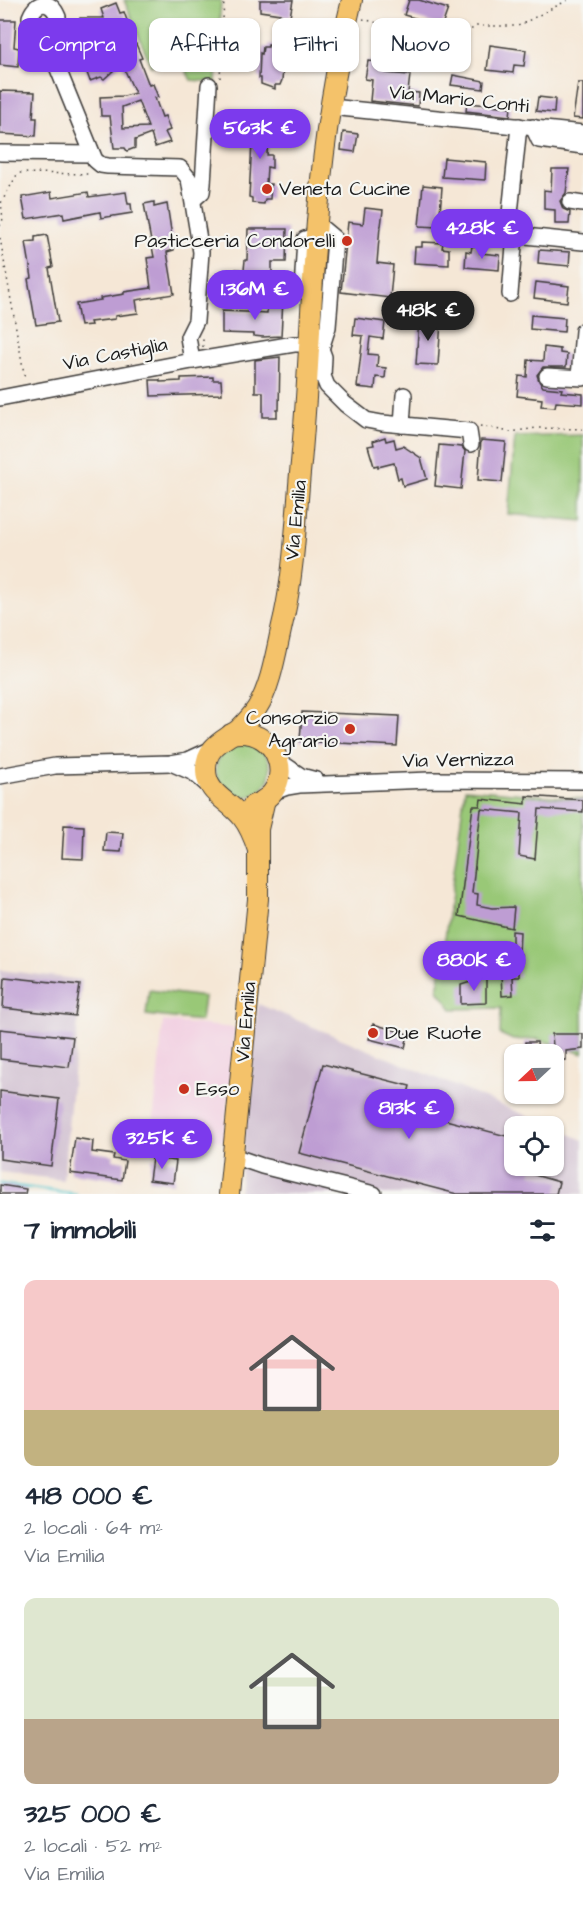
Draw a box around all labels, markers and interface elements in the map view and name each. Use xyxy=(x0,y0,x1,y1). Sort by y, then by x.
chip: Compra xyxy=(18,18,137,72)
chip: Affitta xyxy=(149,18,260,72)
chip: Filtri xyxy=(272,18,359,72)
chip: Nuovo xyxy=(371,18,471,72)
street label: Via Mario Conti xyxy=(388,78,530,120)
pin: 563K € xyxy=(211,109,309,160)
text: 563K € xyxy=(224,114,296,142)
place label: Veneta Cucine xyxy=(279,175,410,203)
marker: Veneta Cucine xyxy=(260,182,274,196)
pin: 428K € xyxy=(433,209,531,260)
text: 428K € xyxy=(445,214,519,242)
place label: Pasticceria Condorelli xyxy=(134,227,335,255)
marker: Pasticceria Condorelli xyxy=(340,234,354,248)
pin: 1.36M € xyxy=(200,270,310,321)
text: 1.36M € xyxy=(221,275,289,303)
pin: 418K € xyxy=(379,291,477,342)
text: 418K € xyxy=(395,296,461,324)
street label: Via Castiglia xyxy=(60,330,170,379)
street label: Via Emilia xyxy=(278,478,314,562)
place label: Consorzio Agrario xyxy=(246,704,338,756)
marker: Consorzio Agrario xyxy=(343,722,357,736)
street label: Via Vernizza xyxy=(402,745,514,775)
pin: 880K € xyxy=(425,941,523,992)
text: 880K € xyxy=(437,946,511,974)
street label: Via Emilia xyxy=(229,981,263,1063)
place label: Due Ruote xyxy=(385,1019,482,1047)
marker: Due Ruote xyxy=(366,1026,380,1040)
north arrow xyxy=(504,1044,564,1104)
map controls xyxy=(504,1044,564,1176)
place label: Esso xyxy=(196,1075,239,1103)
marker: Esso xyxy=(177,1082,191,1096)
pin: 813K € xyxy=(360,1089,458,1140)
text: 813K € xyxy=(378,1094,440,1122)
button: locate xyxy=(504,1116,564,1176)
pin: 325K € xyxy=(113,1119,211,1170)
text: 325K € xyxy=(126,1124,198,1152)
text: 7 immobili xyxy=(24,1212,136,1248)
icon: filters xyxy=(526,1214,559,1247)
icon: home xyxy=(238,1319,346,1427)
text: 418 000 € xyxy=(24,1478,153,1514)
text: 2 locali · 64 m² xyxy=(24,1514,163,1542)
text: Via Emilia xyxy=(24,1542,105,1570)
icon: home xyxy=(238,1637,346,1745)
text: 325 000 € xyxy=(24,1796,161,1832)
text: 2 locali · 52 m² xyxy=(24,1832,162,1860)
text: Via Emilia xyxy=(24,1860,105,1888)

